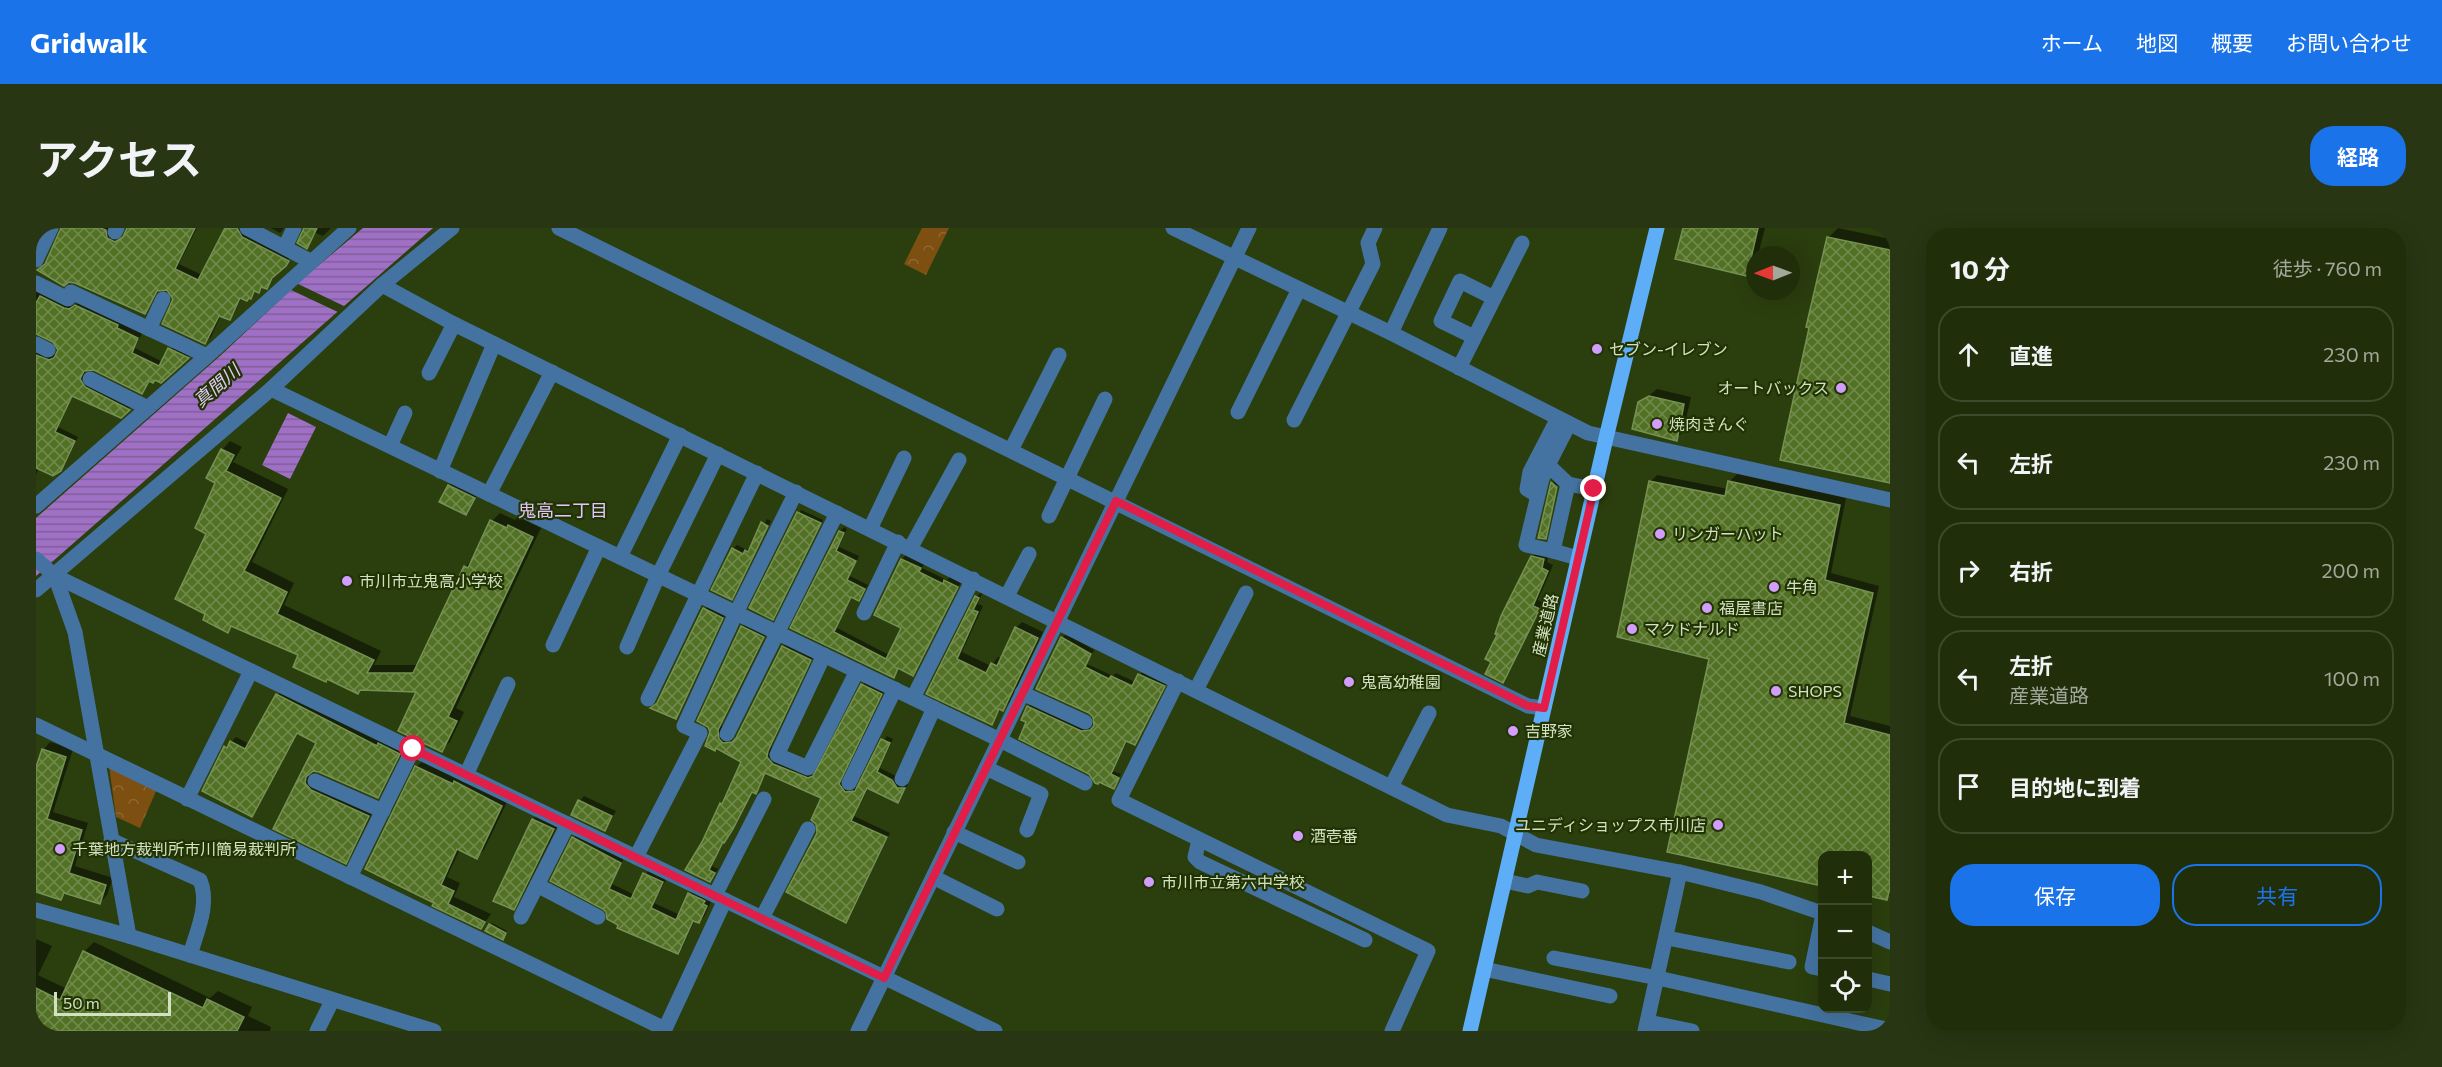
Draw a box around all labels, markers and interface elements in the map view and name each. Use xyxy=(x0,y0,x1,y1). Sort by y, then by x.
text: Gridwalk xyxy=(30,25,148,59)
text: ホーム xyxy=(2041,30,2103,55)
text: 地図 xyxy=(2136,30,2178,55)
text: 概要 xyxy=(2211,30,2253,55)
text: お問い合わせ xyxy=(2286,30,2412,55)
button: 経路 xyxy=(2310,126,2406,186)
text: アクセス xyxy=(36,132,202,184)
north arrow xyxy=(1746,246,1800,300)
text: 10 分 xyxy=(1950,253,2010,284)
text: 徒歩 · 760 m xyxy=(2273,256,2382,280)
icon: ahead xyxy=(1952,338,1985,371)
place label: セブン-イレブン xyxy=(1609,339,1728,358)
marker: セブン-イレブン xyxy=(1590,342,1604,356)
text: 直進 xyxy=(2009,342,2053,369)
text: 230 m xyxy=(2323,342,2380,366)
water label: 真間川 xyxy=(189,358,245,411)
place label: オートバックス xyxy=(1717,378,1829,397)
marker: オートバックス xyxy=(1834,381,1848,395)
place label: 焼肉きんぐ xyxy=(1669,414,1749,433)
marker: 焼肉きんぐ xyxy=(1650,417,1664,431)
icon: left xyxy=(1952,446,1985,479)
text: 左折 xyxy=(2009,450,2053,477)
text: 230 m xyxy=(2323,450,2380,474)
route end xyxy=(1580,475,1606,501)
district label: 鬼高二丁目 xyxy=(518,499,608,521)
place label: リンガーハット xyxy=(1672,524,1784,543)
marker: リンガーハット xyxy=(1653,527,1667,541)
icon: right xyxy=(1952,554,1985,587)
text: 右折 xyxy=(2009,558,2053,585)
text: 200 m xyxy=(2322,558,2380,582)
place label: 市川市立鬼高小学校 xyxy=(359,571,503,590)
marker: 市川市立鬼高小学校 xyxy=(340,574,354,588)
place label: 牛角 xyxy=(1786,577,1818,596)
marker: 牛角 xyxy=(1767,580,1781,594)
street label: 産業道路 xyxy=(1528,592,1561,658)
place label: 福屋書店 xyxy=(1719,598,1783,617)
marker: 福屋書店 xyxy=(1700,601,1714,615)
place label: マクドナルド xyxy=(1644,619,1740,638)
marker: マクドナルド xyxy=(1625,622,1639,636)
text: 左折 xyxy=(2009,652,2053,679)
icon: left xyxy=(1952,662,1985,695)
text: 100 m xyxy=(2324,666,2380,690)
place label: 鬼高幼稚園 xyxy=(1361,672,1441,691)
marker: 鬼高幼稚園 xyxy=(1342,675,1356,689)
place label: SHOPS xyxy=(1788,681,1842,700)
text: 産業道路 xyxy=(2009,683,2089,707)
marker: SHOPS xyxy=(1769,684,1783,698)
place label: 吉野家 xyxy=(1525,721,1573,740)
marker: 吉野家 xyxy=(1506,724,1520,738)
route start xyxy=(399,735,425,761)
icon: arrive xyxy=(1952,770,1985,803)
text: 目的地に到着 xyxy=(2009,774,2141,801)
place label: ユニディショップス市川店 xyxy=(1515,815,1706,834)
marker: ユニディショップス市川店 xyxy=(1711,818,1725,832)
place label: 酒壱番 xyxy=(1310,826,1358,845)
marker: 酒壱番 xyxy=(1291,829,1305,843)
place label: 千葉地方裁判所市川簡易裁判所 xyxy=(72,839,296,858)
marker: 千葉地方裁判所市川簡易裁判所 xyxy=(53,842,67,856)
map controls xyxy=(1818,851,1872,1013)
button: + xyxy=(1818,851,1872,905)
button: 保存 xyxy=(1950,864,2160,926)
button: 共有 xyxy=(2172,864,2382,926)
place label: 市川市立第六中学校 xyxy=(1161,872,1305,891)
marker: 市川市立第六中学校 xyxy=(1142,875,1156,889)
button: − xyxy=(1818,905,1872,959)
button: locate xyxy=(1818,959,1872,1013)
scale bar xyxy=(54,989,171,1016)
text: 50 m xyxy=(63,993,100,1012)

